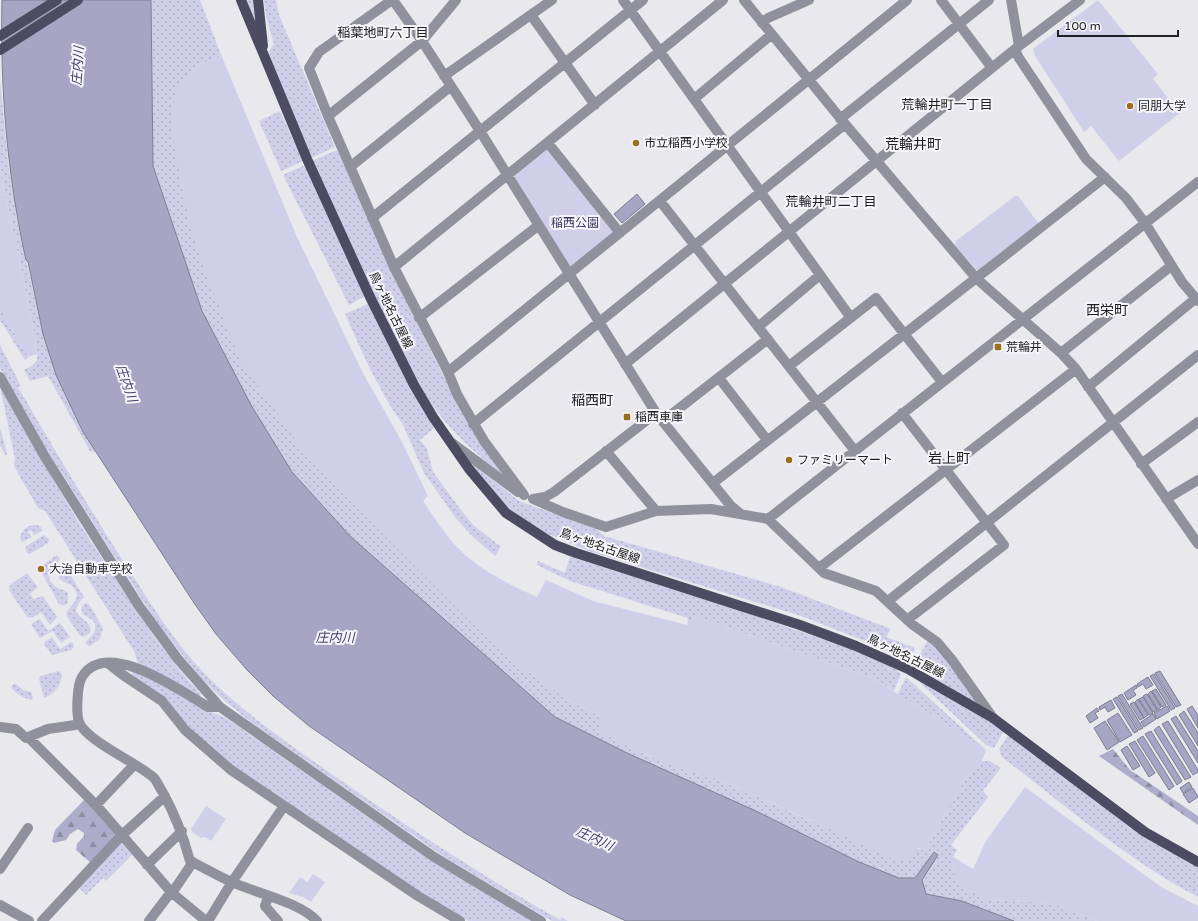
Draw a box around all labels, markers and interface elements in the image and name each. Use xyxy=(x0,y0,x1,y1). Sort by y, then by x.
scale bar xyxy=(1058,12,1178,38)
text: 100 m xyxy=(1064,19,1101,33)
district label: 稲葉地町六丁目 xyxy=(337,25,429,41)
water label: 庄内川 xyxy=(69,44,87,86)
district label: 荒輪井町一丁目 xyxy=(901,97,993,113)
place label: 同朋大学 xyxy=(1138,99,1186,113)
marker: 同朋大学 xyxy=(1125,101,1135,111)
place label: 市立稲西小学校 xyxy=(644,136,728,150)
district label: 荒輪井町 xyxy=(885,136,941,153)
marker: 市立稲西小学校 xyxy=(631,138,641,148)
district label: 荒輪井町二丁目 xyxy=(785,194,877,210)
park label: 稲西公園 xyxy=(551,216,599,230)
street label: 鳥ヶ地名古屋線 xyxy=(366,269,416,351)
district label: 西栄町 xyxy=(1086,302,1128,319)
place label: 荒輪井 xyxy=(1006,340,1042,354)
marker: 荒輪井 xyxy=(993,342,1003,352)
water label: 庄内川 xyxy=(112,362,141,406)
district label: 稲西町 xyxy=(571,392,613,409)
place label: 稲西車庫 xyxy=(635,410,683,424)
marker: 稲西車庫 xyxy=(622,412,632,422)
district label: 岩上町 xyxy=(928,450,970,467)
place label: ファミリーマート xyxy=(797,453,893,467)
marker: ファミリーマート xyxy=(784,455,794,465)
street label: 鳥ヶ地名古屋線 xyxy=(558,526,642,566)
place label: 大治自動車学校 xyxy=(49,562,133,576)
marker: 大治自動車学校 xyxy=(36,564,46,574)
water label: 庄内川 xyxy=(315,630,356,646)
street label: 鳥ヶ地名古屋線 xyxy=(865,631,947,681)
water label: 庄内川 xyxy=(574,823,617,855)

